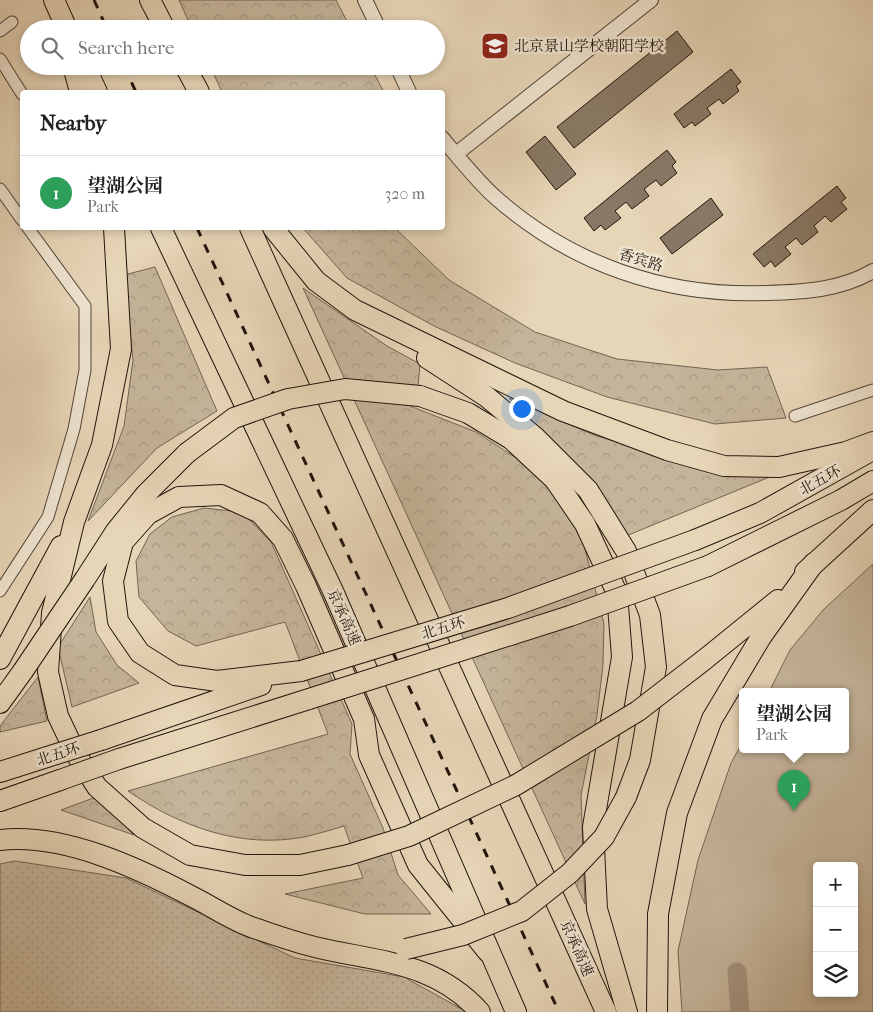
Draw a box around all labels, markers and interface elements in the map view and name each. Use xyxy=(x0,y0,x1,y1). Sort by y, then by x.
search box xyxy=(20,20,445,75)
school or university icon: 北京景山学校朝阳学校 xyxy=(480,31,510,61)
icon: search xyxy=(38,34,66,62)
text: Search here xyxy=(78,37,174,59)
place label: 北京景山学校朝阳学校 xyxy=(514,37,664,55)
text: Nearby xyxy=(40,111,106,135)
text: 望湖公园 xyxy=(87,175,163,197)
text: 1 xyxy=(53,184,59,203)
text: 320 m xyxy=(385,184,425,203)
text: Park xyxy=(87,197,119,216)
street label: 香宾路 xyxy=(617,245,665,275)
your location xyxy=(509,396,535,422)
street label: 北五环 xyxy=(796,461,844,499)
street label: 京承高速 xyxy=(324,586,364,648)
street label: 北五环 xyxy=(419,613,467,643)
popup xyxy=(739,688,849,753)
text: 望湖公园 xyxy=(756,703,832,725)
text: Park xyxy=(756,725,788,744)
street label: 北五环 xyxy=(34,738,82,770)
pin: 1 xyxy=(778,770,810,811)
map controls xyxy=(813,862,858,997)
button: + xyxy=(813,862,858,907)
button: − xyxy=(813,907,858,952)
street label: 京承高速 xyxy=(557,917,597,979)
button: layers xyxy=(813,952,858,997)

